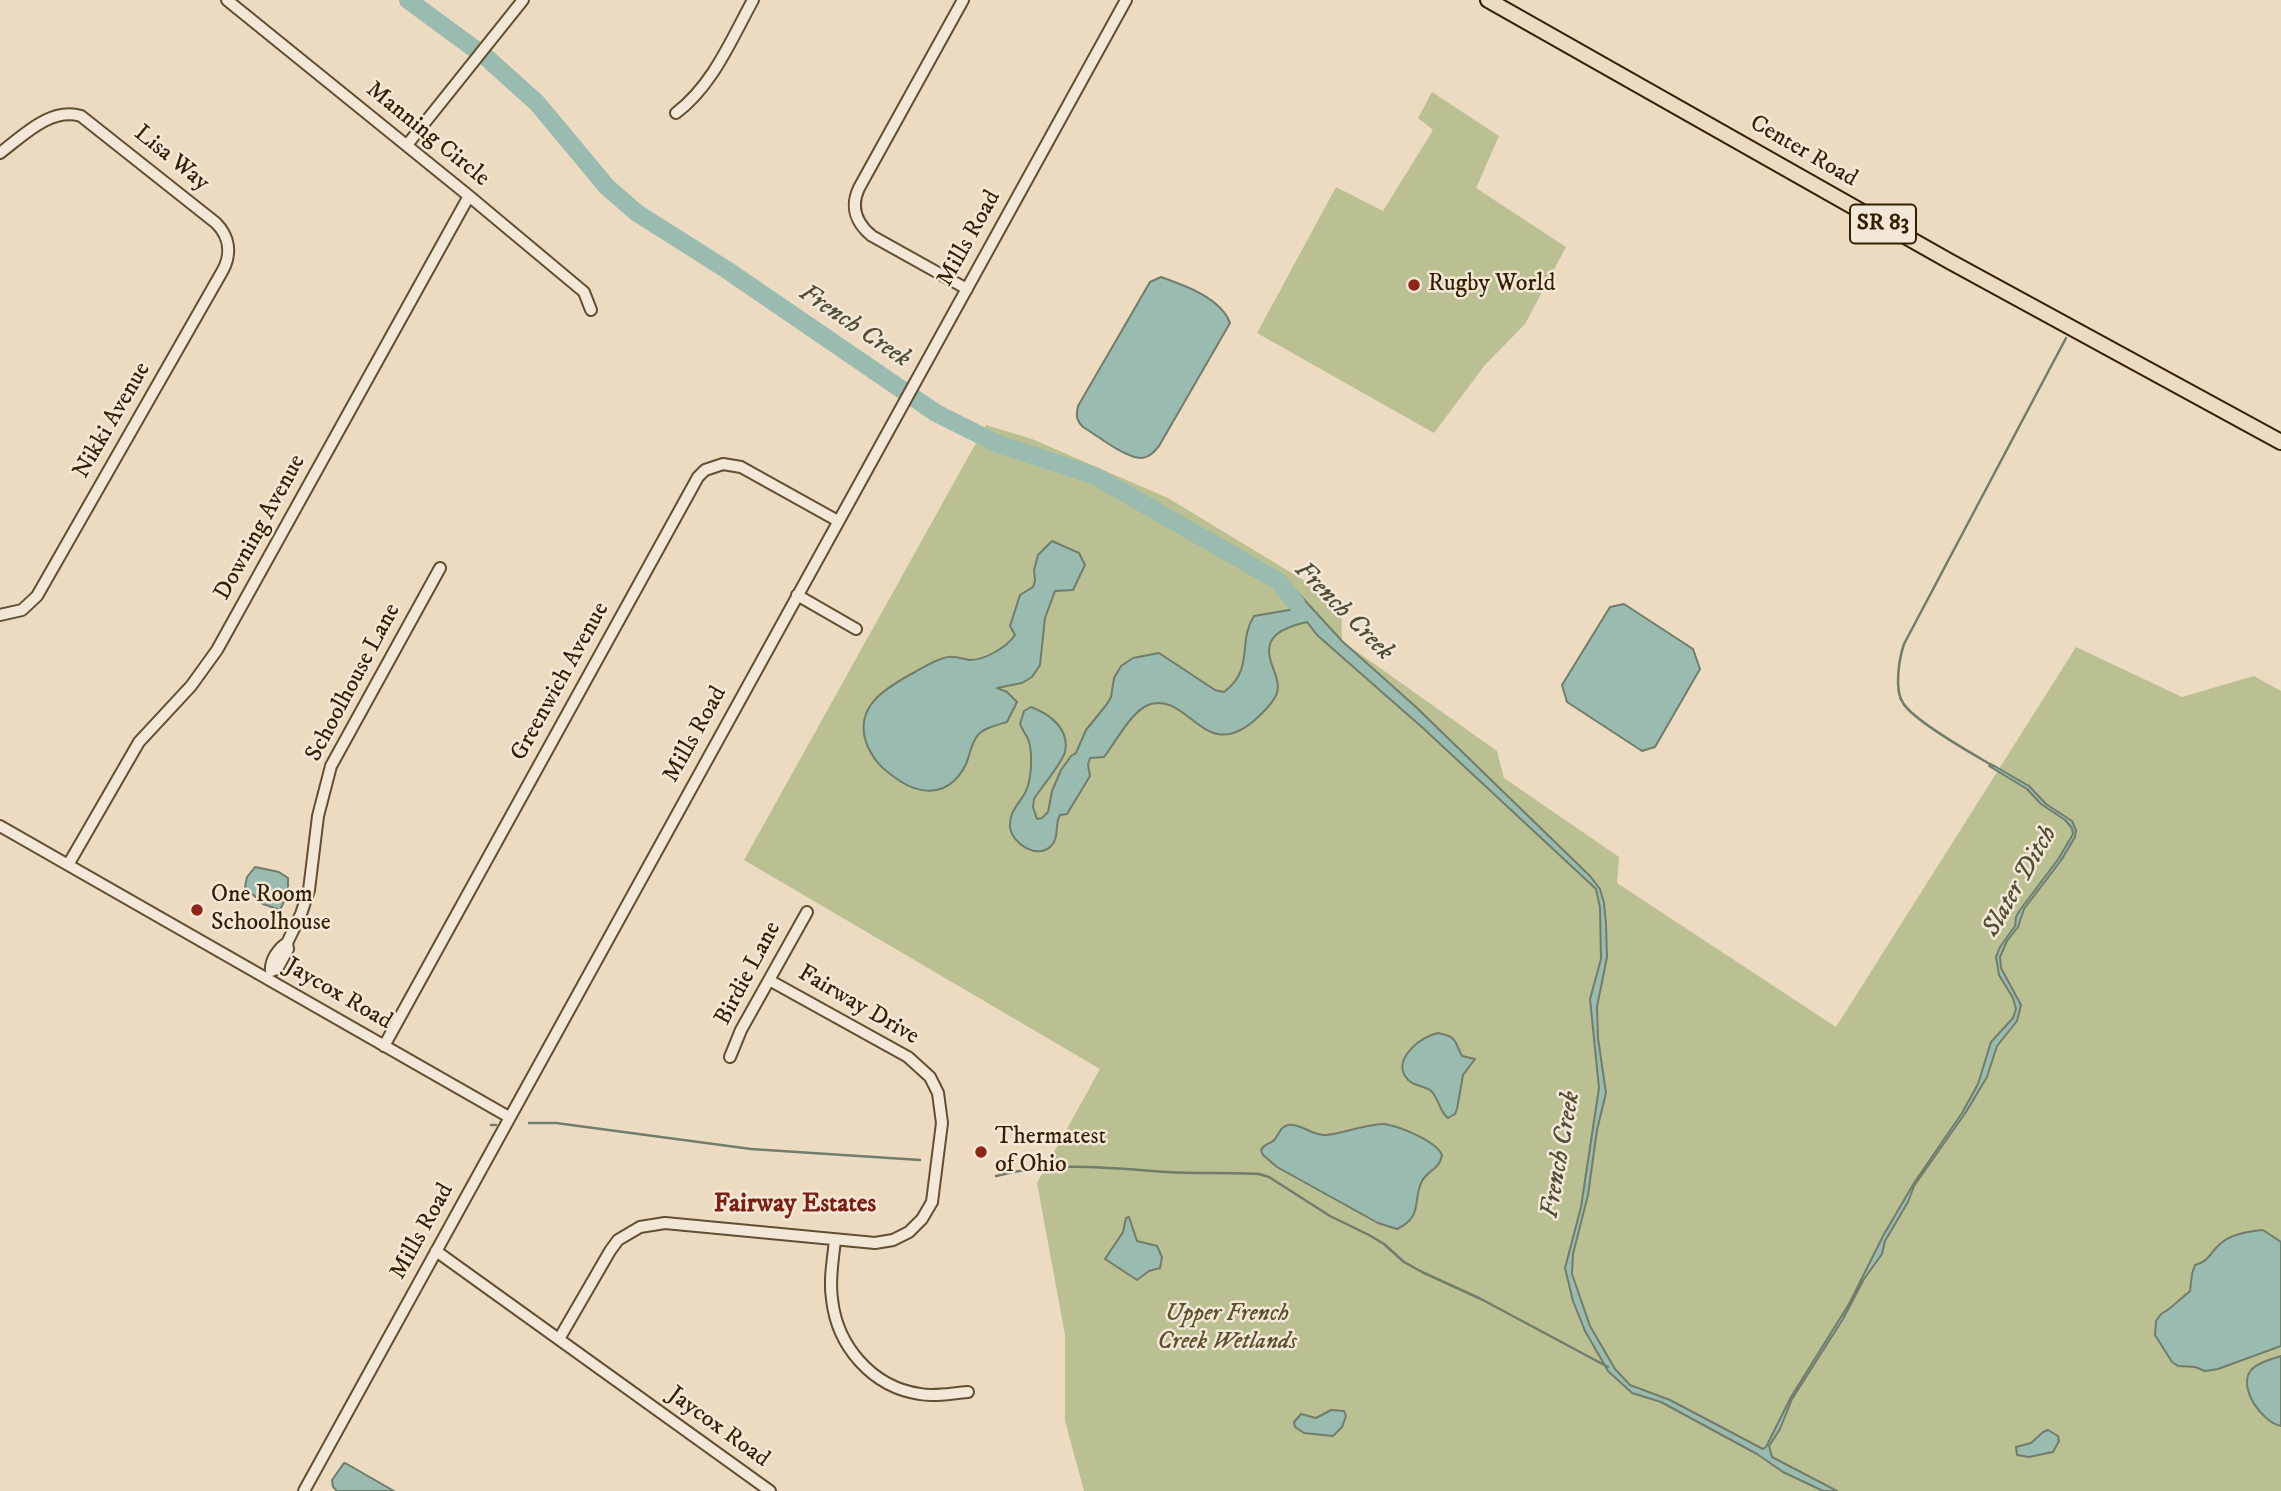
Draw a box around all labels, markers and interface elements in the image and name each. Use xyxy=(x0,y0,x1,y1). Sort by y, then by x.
street label: Manning Circle xyxy=(359,76,495,194)
street label: Center Road xyxy=(1744,110,1862,194)
street label: Lisa Way xyxy=(127,120,215,198)
street label: Mills Road xyxy=(932,186,1008,292)
road number: SR 83 xyxy=(1850,204,1916,244)
place label: Rugby World xyxy=(1428,271,1555,299)
marker: Rugby World xyxy=(1406,277,1422,293)
water label: French Creek xyxy=(792,278,916,376)
street label: Nikki Avenue xyxy=(68,358,158,484)
street label: Downing Avenue xyxy=(209,450,313,606)
water label: French Creek xyxy=(1287,556,1399,668)
street label: Greenwich Avenue xyxy=(506,598,616,766)
street label: Schoolhouse Lane xyxy=(300,599,408,767)
street label: Mills Road xyxy=(658,682,734,788)
water label: Slater Ditch xyxy=(1977,821,2065,943)
place label: One Room Schoolhouse xyxy=(211,882,331,938)
marker: One Room Schoolhouse xyxy=(189,902,205,918)
street label: Birdie Lane xyxy=(710,917,788,1031)
street label: Jaycox Road xyxy=(279,953,397,1037)
street label: Fairway Drive xyxy=(792,960,924,1052)
water label: French Creek xyxy=(1536,1089,1588,1221)
place label: Thermatest of Ohio xyxy=(995,1124,1106,1180)
marker: Thermatest of Ohio xyxy=(973,1144,989,1160)
street label: Mills Road xyxy=(385,1179,461,1285)
district label: Fairway Estates xyxy=(714,1190,876,1222)
park label: Upper French Creek Wetlands xyxy=(1157,1301,1297,1357)
street label: Jaycox Road xyxy=(661,1381,775,1475)

